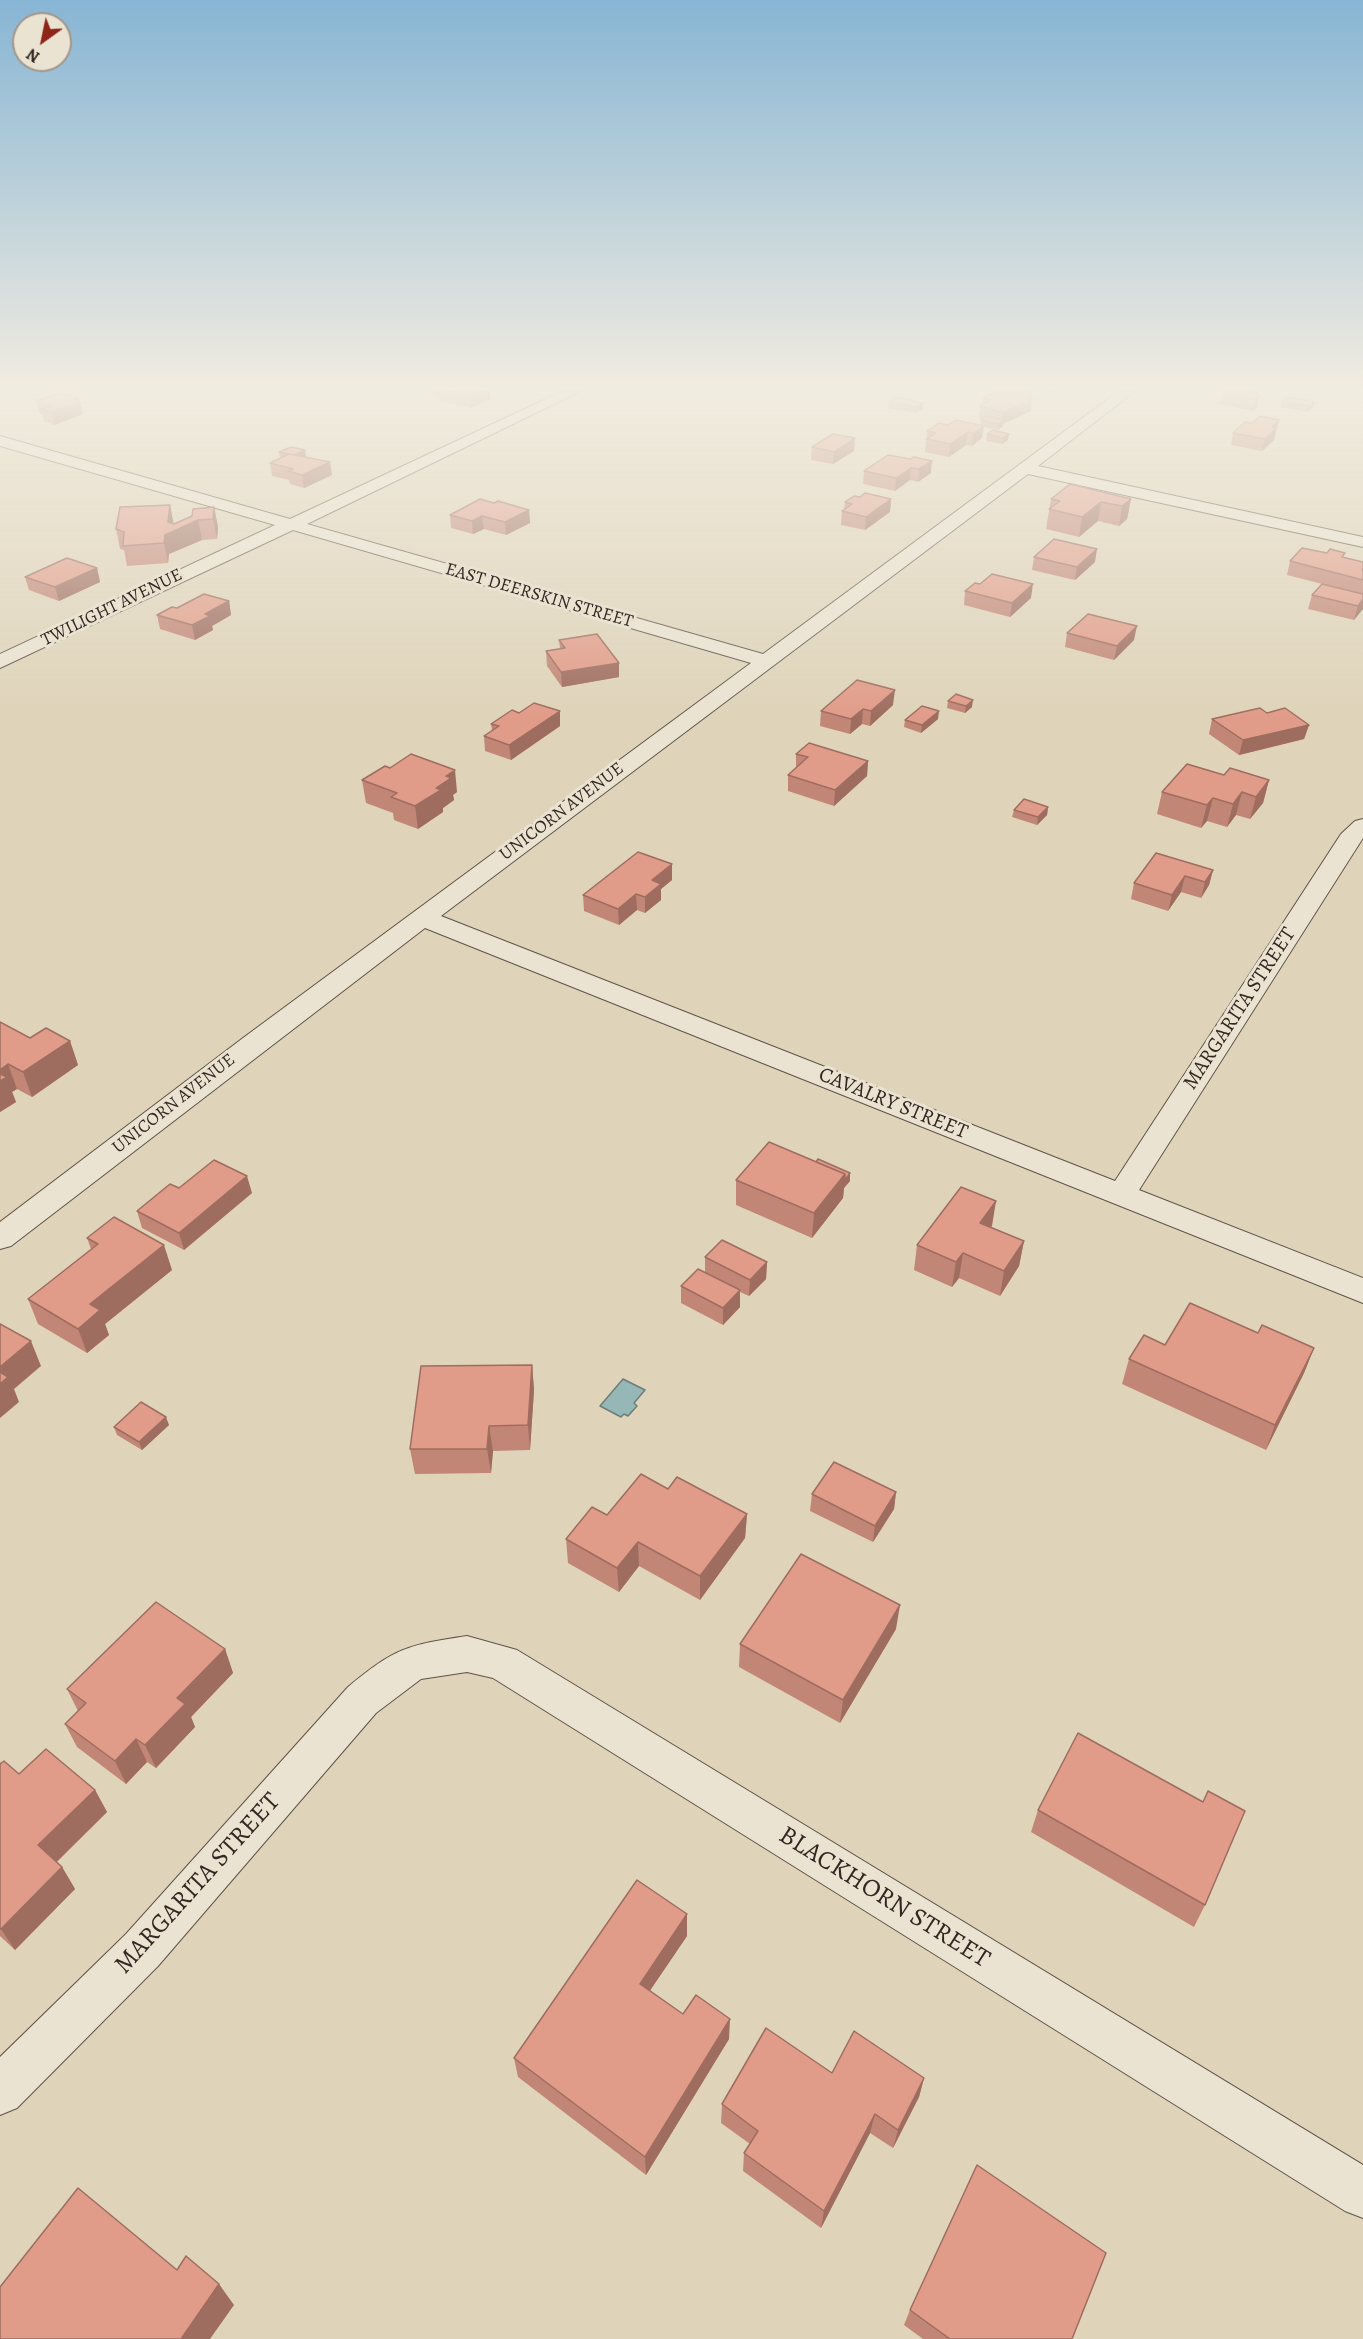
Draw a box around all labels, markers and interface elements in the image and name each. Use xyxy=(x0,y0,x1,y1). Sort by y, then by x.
north arrow xyxy=(12,12,72,72)
text: N xyxy=(22,43,44,68)
street label: EAST DEERSKIN STREET xyxy=(443,559,635,633)
street label: TWILIGHT AVENUE xyxy=(38,564,186,652)
street label: UNICORN AVENUE xyxy=(496,758,628,866)
street label: MARGARITA STREET xyxy=(1178,923,1302,1095)
street label: UNICORN AVENUE xyxy=(108,1049,240,1159)
street label: CAVALRY STREET xyxy=(815,1063,971,1145)
street label: MARGARITA STREET xyxy=(109,1787,287,1981)
street label: BLACKHORN STREET xyxy=(773,1820,995,1976)

